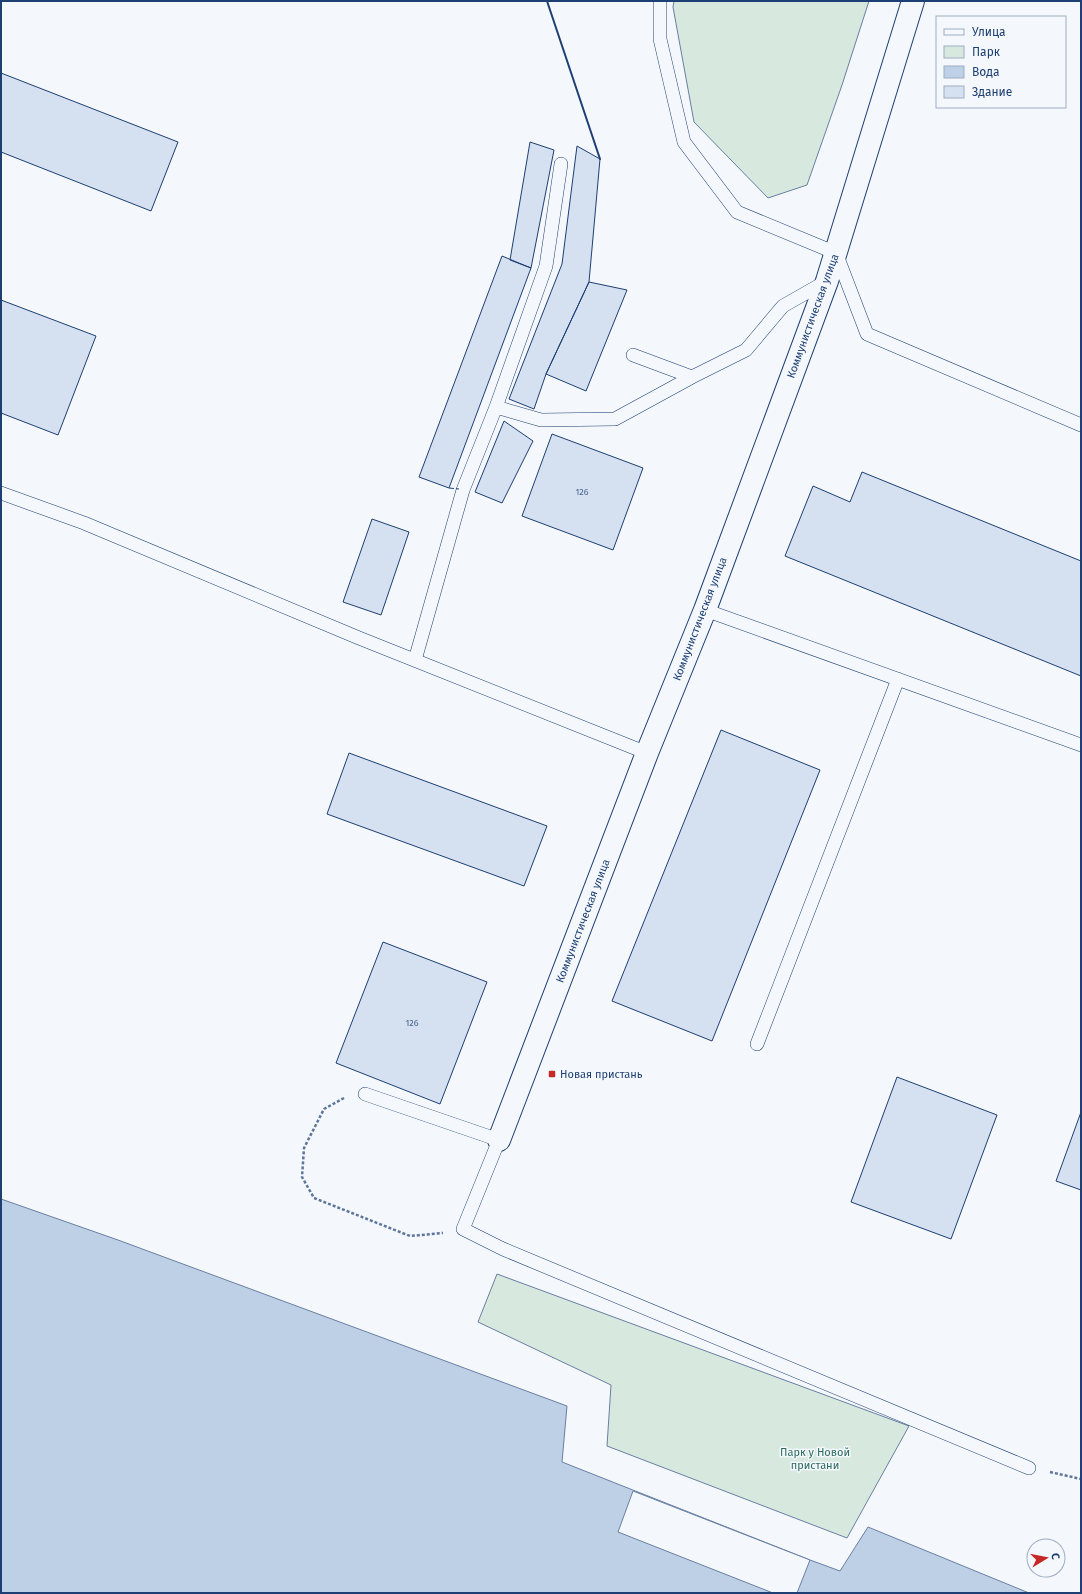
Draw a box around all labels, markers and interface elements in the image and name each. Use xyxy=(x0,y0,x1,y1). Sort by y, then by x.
legend xyxy=(936,16,1066,108)
text: Улица xyxy=(972,25,1006,39)
text: Парк xyxy=(972,45,1001,59)
text: Вода xyxy=(972,65,999,79)
text: Здание xyxy=(972,85,1012,99)
street label: Коммунистическая улица xyxy=(784,252,842,380)
house number: 126 xyxy=(575,487,589,497)
street label: Коммунистическая улица xyxy=(670,555,730,683)
street label: Коммунистическая улица xyxy=(553,857,613,985)
house number: 126 xyxy=(405,1018,419,1028)
place label: Новая пристань xyxy=(560,1068,643,1081)
marker: Новая пристань xyxy=(547,1069,557,1079)
park label: Парк у Новой пристани xyxy=(780,1446,850,1472)
north arrow xyxy=(1026,1538,1066,1578)
text: С xyxy=(1048,1552,1062,1561)

